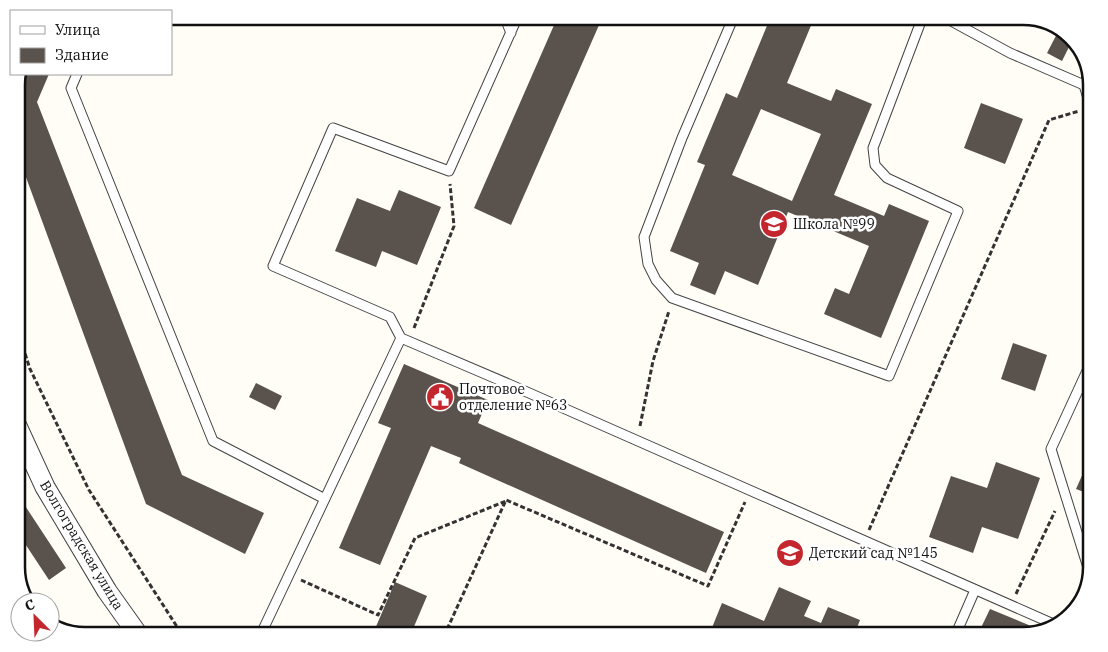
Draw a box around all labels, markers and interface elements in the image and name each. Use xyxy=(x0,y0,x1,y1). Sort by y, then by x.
legend xyxy=(10,10,172,75)
text: Улица xyxy=(55,20,100,39)
text: Здание xyxy=(55,45,109,64)
school or university icon: Школа №99 xyxy=(759,209,789,239)
place label: Школа №99 xyxy=(793,215,875,233)
place label: Почтовое отделение №63 xyxy=(459,380,567,414)
public building icon: Почтовое отделение №63 xyxy=(425,382,455,412)
street label: Волгоградская улица xyxy=(36,477,128,613)
school or university icon: Детский сад №145 xyxy=(775,538,805,568)
place label: Детский сад №145 xyxy=(809,544,938,562)
north arrow xyxy=(10,592,60,642)
text: С xyxy=(22,595,38,615)

